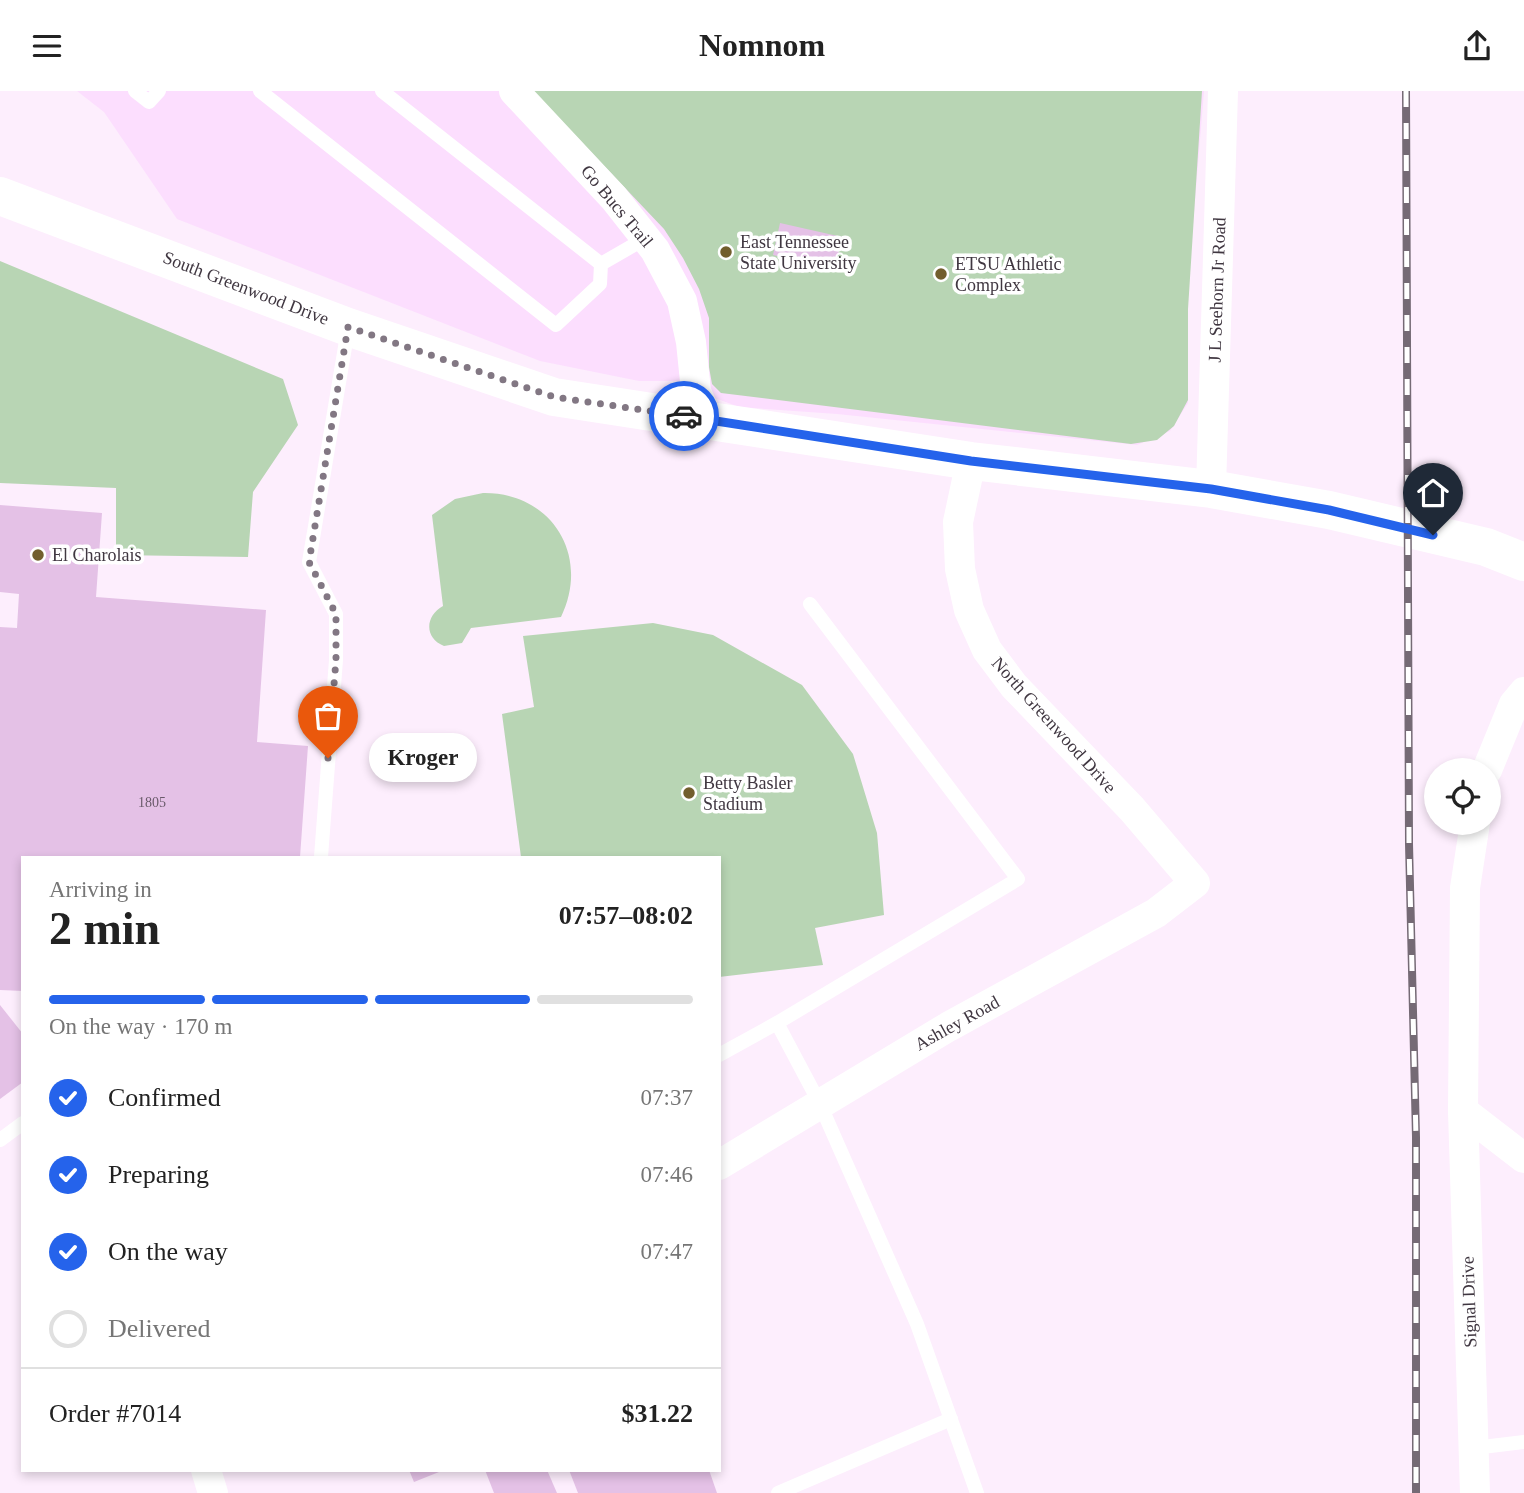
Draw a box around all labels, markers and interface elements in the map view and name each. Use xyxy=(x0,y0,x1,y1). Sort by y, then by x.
icon: menu xyxy=(28,27,66,65)
text: Nomnom xyxy=(699,27,825,63)
icon: share xyxy=(1458,27,1496,65)
street label: Go Bucs Trail xyxy=(577,161,657,251)
street label: J L Seehorn Jr Road xyxy=(1204,217,1230,363)
place label: East Tennessee State University xyxy=(740,232,856,273)
marker: East Tennessee State University xyxy=(718,244,734,260)
street label: South Greenwood Drive xyxy=(160,247,332,329)
place label: ETSU Athletic Complex xyxy=(955,254,1062,295)
marker: ETSU Athletic Complex xyxy=(933,266,949,282)
courier xyxy=(649,381,719,451)
icon: car xyxy=(665,397,703,435)
pin xyxy=(1403,463,1463,535)
icon: home xyxy=(1414,474,1452,512)
place label: El Charolais xyxy=(52,545,141,565)
marker: El Charolais xyxy=(30,547,46,563)
street label: North Greenwood Drive xyxy=(988,653,1120,797)
pin xyxy=(298,686,358,758)
icon: bag xyxy=(309,697,347,735)
callout: Kroger xyxy=(370,733,478,783)
text: Kroger xyxy=(387,745,459,770)
map controls xyxy=(1424,758,1501,835)
button: locate xyxy=(1424,758,1501,835)
place label: Betty Basler Stadium xyxy=(703,773,792,814)
marker: Betty Basler Stadium xyxy=(681,785,697,801)
house number: 1805 xyxy=(138,795,166,810)
text: Arriving in xyxy=(49,877,152,902)
text: 07:57–08:02 xyxy=(559,901,693,930)
text: 2 min xyxy=(49,903,160,954)
street label: Ashley Road xyxy=(911,992,1003,1054)
text: On the way · 170 m xyxy=(49,1014,232,1039)
icon: check xyxy=(49,1079,87,1117)
text: Confirmed xyxy=(108,1083,221,1112)
text: 07:37 xyxy=(641,1085,693,1110)
icon: check xyxy=(49,1156,87,1194)
text: Preparing xyxy=(108,1160,209,1189)
text: 07:46 xyxy=(641,1162,693,1187)
icon: check xyxy=(49,1233,87,1271)
text: On the way xyxy=(108,1237,228,1266)
text: 07:47 xyxy=(641,1239,693,1264)
street label: Signal Drive xyxy=(1457,1256,1481,1348)
text: Delivered xyxy=(108,1314,211,1343)
text: Order #7014 xyxy=(49,1399,181,1428)
text: $31.22 xyxy=(622,1399,693,1428)

